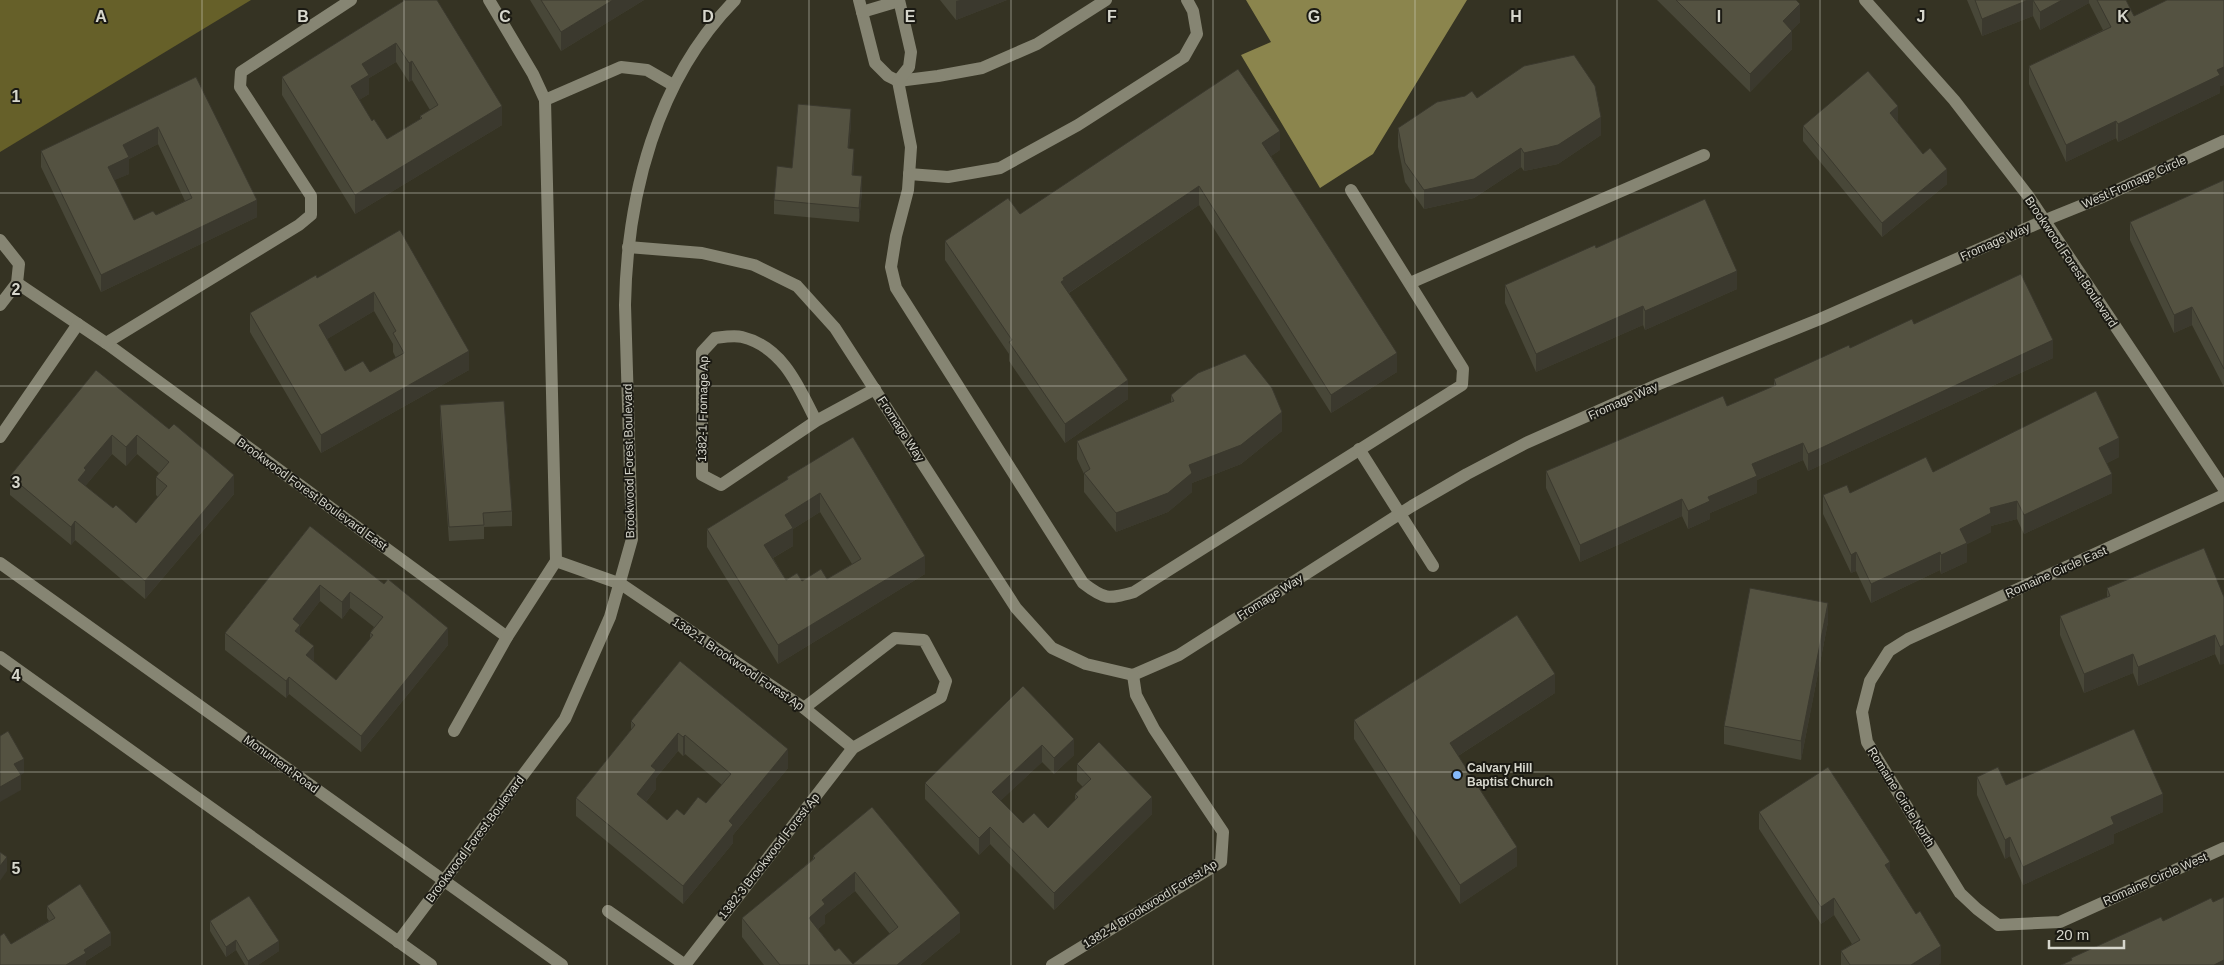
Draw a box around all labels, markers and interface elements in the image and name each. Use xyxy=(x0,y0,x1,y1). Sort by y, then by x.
text: A xyxy=(95,8,107,25)
text: B xyxy=(297,8,309,25)
text: C xyxy=(499,8,511,25)
text: D xyxy=(702,8,714,25)
text: E xyxy=(905,8,916,25)
text: F xyxy=(1107,8,1117,25)
text: G xyxy=(1308,8,1320,25)
text: H xyxy=(1510,8,1522,25)
text: I xyxy=(1717,8,1721,25)
text: J xyxy=(1917,8,1925,25)
text: K xyxy=(2117,8,2129,25)
text: 1 xyxy=(12,88,21,105)
street label: West Fromage Circle xyxy=(2080,153,2189,211)
street label: Brookwood Forest Boulevard xyxy=(2022,194,2120,330)
street label: Fromage Way xyxy=(1958,220,2032,264)
text: 2 xyxy=(12,281,21,298)
street label: 1382-1 Fromage Ap xyxy=(695,356,711,462)
street label: Fromage Way xyxy=(1586,379,1660,423)
street label: Brookwood Forest Boulevard xyxy=(621,384,637,538)
street label: Fromage Way xyxy=(875,394,927,464)
street label: Brookwood Forest Boulevard East xyxy=(234,435,390,554)
text: 3 xyxy=(12,474,21,491)
street label: Romaine Circle East xyxy=(2003,543,2109,601)
street label: Fromage Way xyxy=(1235,571,1305,623)
street label: 1382-1 Brookwood Forest Ap xyxy=(670,615,807,713)
text: 4 xyxy=(12,667,21,684)
street label: Monument Road xyxy=(241,732,321,796)
street label: Romaine Circle North xyxy=(1865,745,1937,849)
place label: Calvary Hill Baptist Church xyxy=(1467,761,1553,789)
marker: Calvary Hill Baptist Church xyxy=(1451,769,1463,781)
street label: Brookwood Forest Boulevard xyxy=(423,773,527,905)
street label: 1382-3 Brookwood Forest Ap xyxy=(716,790,823,922)
street label: Romaine Circle West xyxy=(2101,849,2210,908)
street label: 1382-4 Brookwood Forest Ap xyxy=(1080,857,1220,951)
text: 5 xyxy=(12,860,21,877)
scale bar xyxy=(2049,918,2124,950)
text: 20 m xyxy=(2056,926,2089,943)

